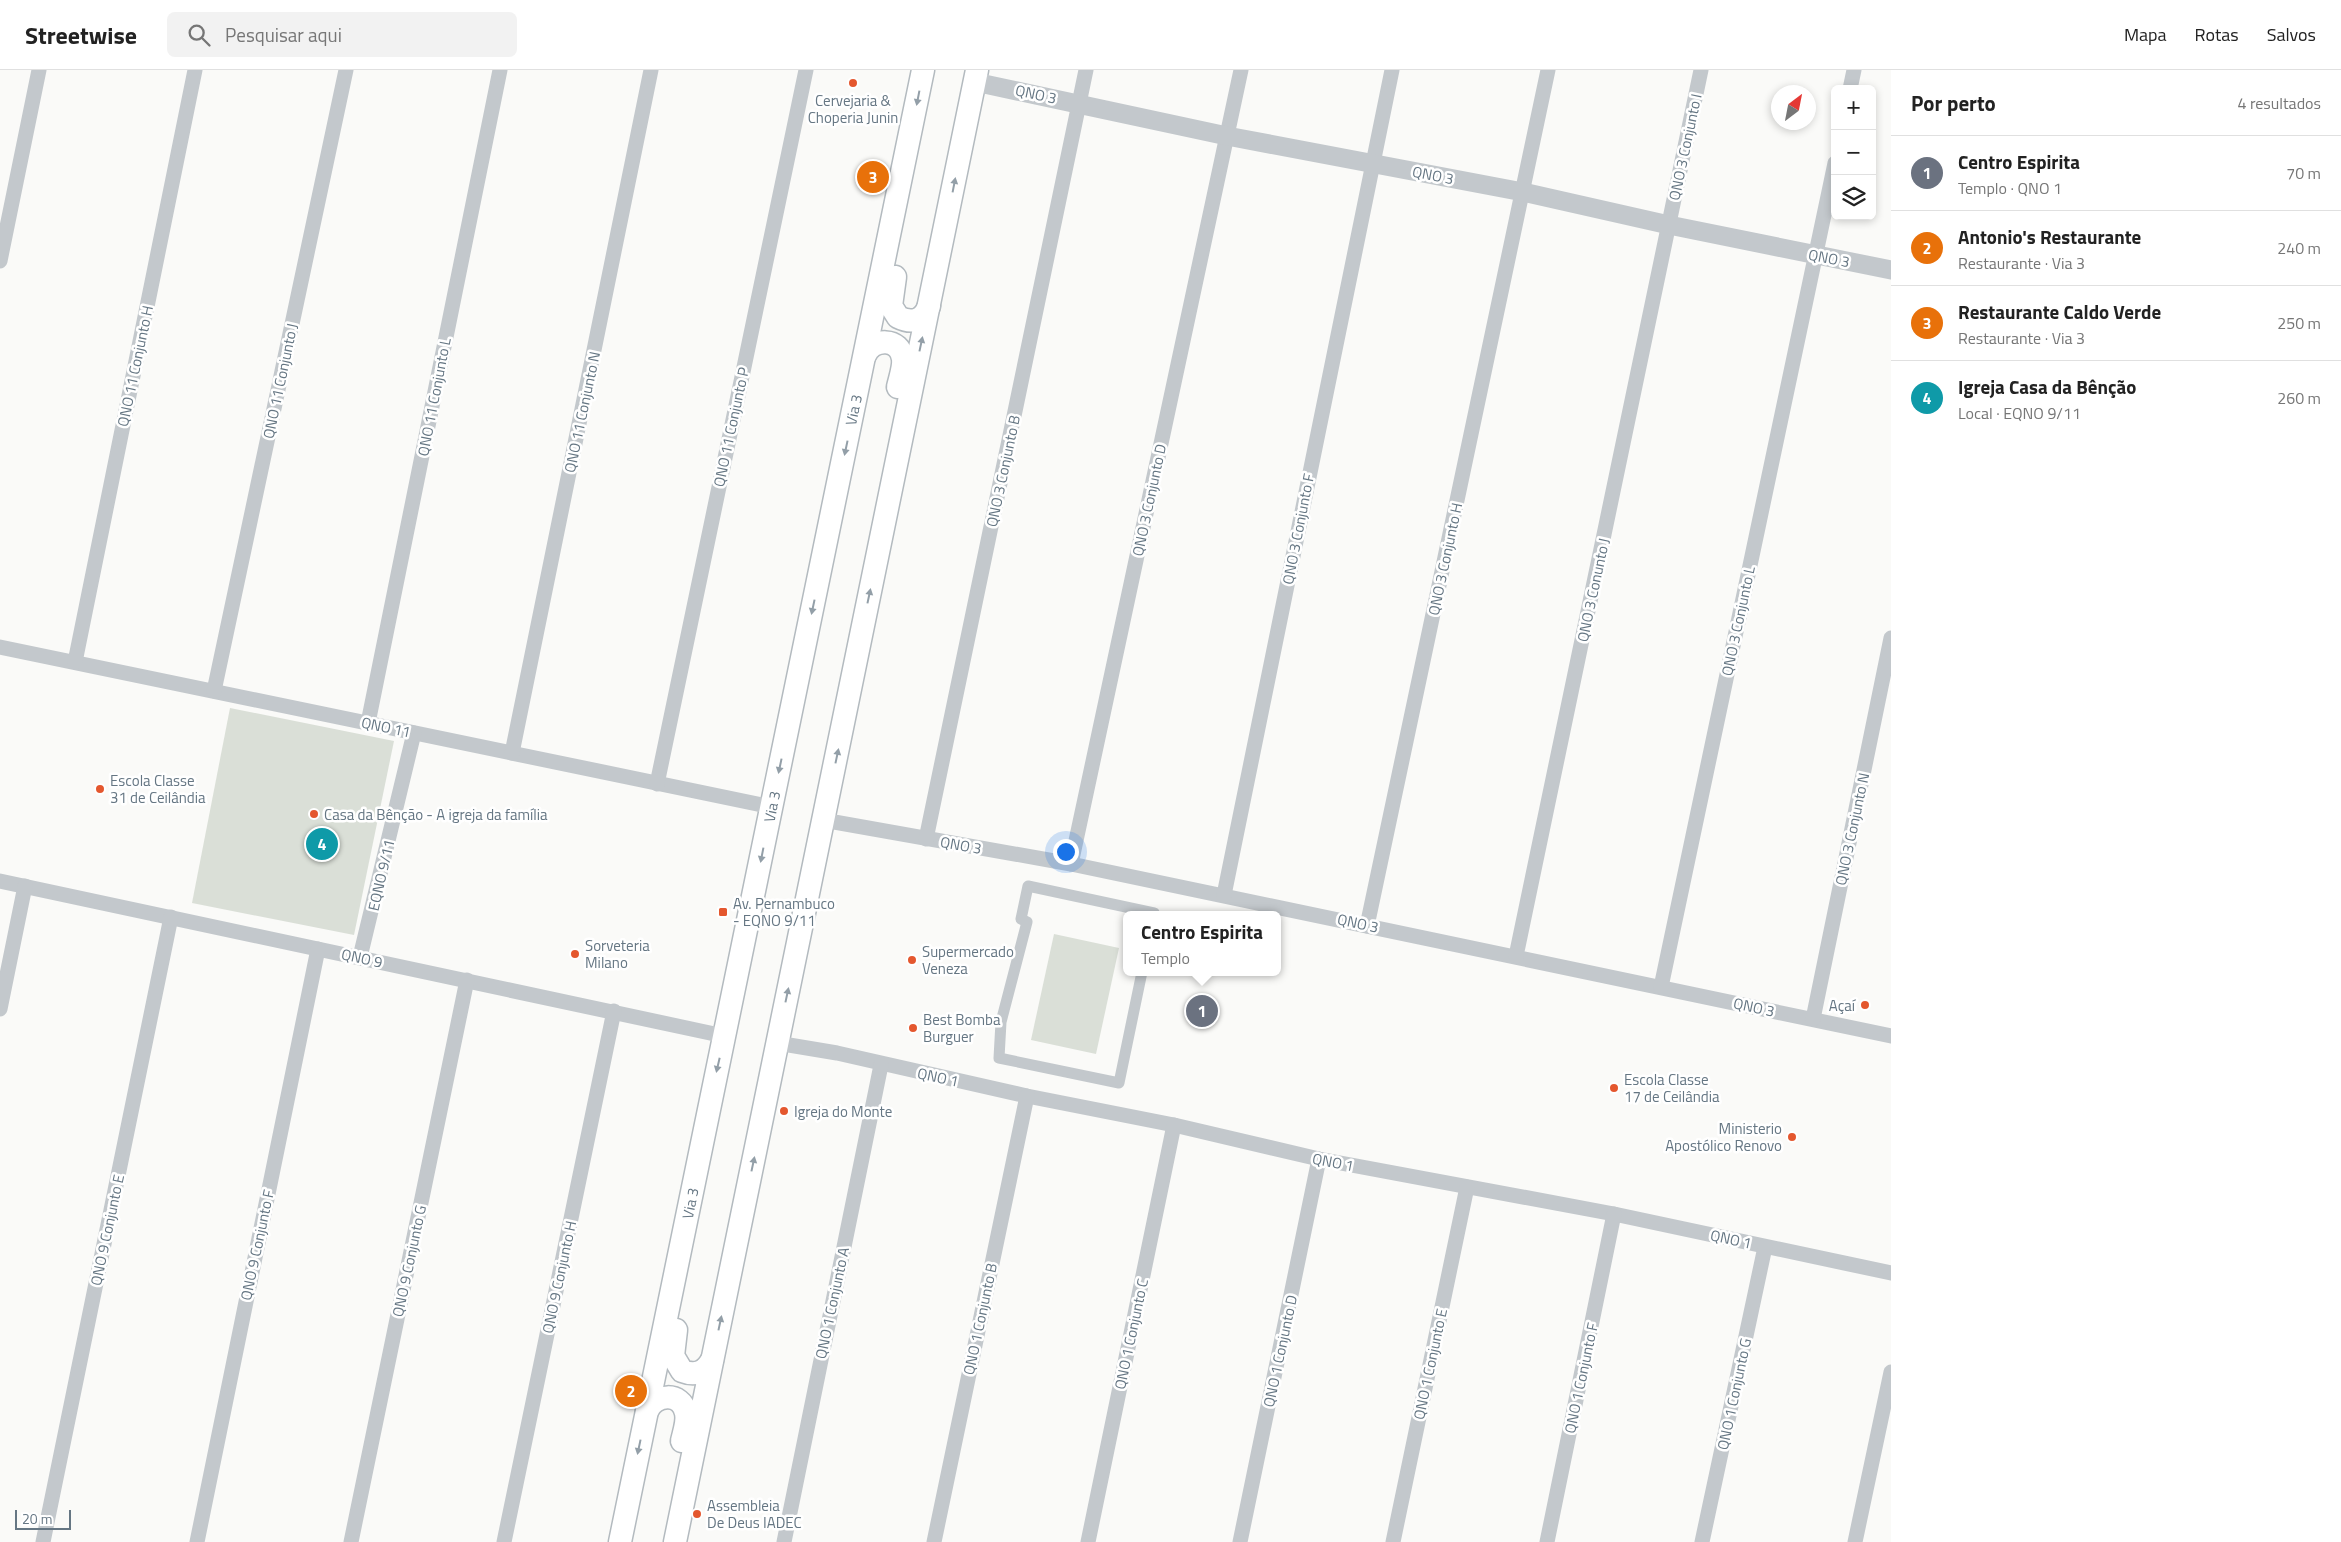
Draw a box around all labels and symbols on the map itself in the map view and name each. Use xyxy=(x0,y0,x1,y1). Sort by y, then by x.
marker: Cervejaria & Choperia Junin xyxy=(847,77,859,89)
street label: QNO 3 xyxy=(1013,78,1059,110)
north arrow xyxy=(1771,85,1816,130)
place label: Cervejaria & Choperia Junin xyxy=(808,89,898,129)
one-way arrow xyxy=(913,90,921,106)
street label: QNO 3 Conjunto I xyxy=(1662,92,1708,202)
pin: 3 xyxy=(857,158,889,196)
street label: QNO 3 xyxy=(1410,160,1456,190)
one-way arrow xyxy=(950,177,958,192)
street label: QNO 3 xyxy=(1806,243,1852,273)
street label: QNO 11 Conjunto H xyxy=(111,303,159,429)
street label: QNO 11 Conjunto J xyxy=(257,321,303,441)
one-way arrow xyxy=(918,335,926,351)
street label: QNO 11 Conjunto L xyxy=(411,336,457,458)
street label: QNO 11 Conjunto N xyxy=(558,349,606,475)
street label: QNO 11 Conjunto P xyxy=(707,365,755,489)
street label: Via 3 xyxy=(839,392,867,427)
street label: QNO 3 Conjunto B xyxy=(980,413,1026,529)
one-way arrow xyxy=(842,440,850,456)
street label: QNO 3 Conjunto D xyxy=(1126,442,1172,558)
street label: QNO 3 Conjunto F xyxy=(1276,471,1320,586)
street label: QNO 3 Conjunto H xyxy=(1422,500,1468,618)
street label: QNO 3 Conunto J xyxy=(1571,536,1615,644)
street label: QNO 3 Conjunto L xyxy=(1715,564,1761,678)
one-way arrow xyxy=(865,589,873,604)
one-way arrow xyxy=(809,599,817,614)
street label: QNO 11 xyxy=(359,711,413,743)
one-way arrow xyxy=(833,747,841,763)
one-way arrow xyxy=(776,758,784,773)
place label: Escola Classe 31 de Ceilândia xyxy=(110,769,206,809)
street label: QNO 3 Conjunto N xyxy=(1829,770,1875,888)
marker: Escola Classe 31 de Ceilândia xyxy=(94,783,106,795)
street label: Via 3 xyxy=(757,789,786,824)
place label: Casa da Bênção - A igreja da família xyxy=(324,803,548,826)
marker: Casa da Bênção - A igreja da família xyxy=(308,808,320,820)
pin: 4 xyxy=(306,825,338,863)
street label: QNO 3 xyxy=(938,830,984,860)
street label: EQNO 9/11 xyxy=(362,837,400,913)
your location xyxy=(1053,839,1079,865)
one-way arrow xyxy=(758,847,766,862)
place label: Av. Pernambuco - EQNO 9/11 xyxy=(733,892,835,932)
marker: Av. Pernambuco - EQNO 9/11 xyxy=(717,906,729,918)
street label: QNO 3 xyxy=(1335,907,1381,939)
place label: Sorveteria Milano xyxy=(585,934,650,974)
place label: Supermercado Veneza xyxy=(922,940,1014,980)
street label: QNO 9 xyxy=(339,942,385,974)
marker: Sorveteria Milano xyxy=(569,948,581,960)
marker: Supermercado Veneza xyxy=(906,954,918,966)
one-way arrow xyxy=(784,987,792,1003)
street label: QNO 3 xyxy=(1731,991,1777,1023)
pin: 1 xyxy=(1186,992,1218,1030)
place label: Açaí xyxy=(1829,994,1857,1017)
marker: Açaí xyxy=(1859,999,1871,1011)
place label: Best Bomba Burguer xyxy=(923,1008,1001,1048)
marker: Best Bomba Burguer xyxy=(907,1022,919,1034)
one-way arrow xyxy=(714,1058,722,1073)
street label: QNO 1 xyxy=(915,1061,961,1093)
place label: Escola Classe 17 de Ceilândia xyxy=(1624,1068,1720,1108)
marker: Escola Classe 17 de Ceilândia xyxy=(1608,1082,1620,1094)
place label: Igreja do Monte xyxy=(794,1100,892,1123)
marker: Igreja do Monte xyxy=(778,1105,790,1117)
place label: Ministerio Apostólico Renovo xyxy=(1665,1117,1782,1157)
marker: Ministerio Apostólico Renovo xyxy=(1786,1131,1798,1143)
street label: QNO 1 xyxy=(1310,1147,1356,1177)
one-way arrow xyxy=(749,1155,757,1171)
street label: QNO 9 Conjunto E xyxy=(84,1172,130,1288)
street label: Via 3 xyxy=(675,1185,704,1221)
street label: QNO 9 Conjunto F xyxy=(234,1187,280,1302)
street label: QNO 9 Conjunto G xyxy=(386,1203,432,1319)
street label: QNO 9 Conjunto H xyxy=(536,1218,582,1336)
street label: QNO 1 xyxy=(1708,1223,1754,1255)
street label: QNO 1 Conjunto A xyxy=(809,1245,855,1361)
street label: QNO 1 Conjunto B xyxy=(957,1261,1003,1377)
street label: QNO 1 Conjunto C xyxy=(1108,1276,1154,1392)
street label: QNO 1 Conjunto D xyxy=(1257,1293,1303,1409)
street label: QNO 1 Conjunto E xyxy=(1407,1306,1453,1422)
one-way arrow xyxy=(716,1315,724,1330)
street label: QNO 1 Conjunto F xyxy=(1558,1320,1604,1435)
street label: QNO 1 Conjunto G xyxy=(1711,1336,1757,1452)
pin: 2 xyxy=(615,1372,647,1410)
one-way arrow xyxy=(635,1440,643,1456)
place label: Assembleia De Deus IADEC xyxy=(707,1494,802,1534)
scale bar xyxy=(15,1507,71,1530)
marker: Assembleia De Deus IADEC xyxy=(691,1508,703,1520)

